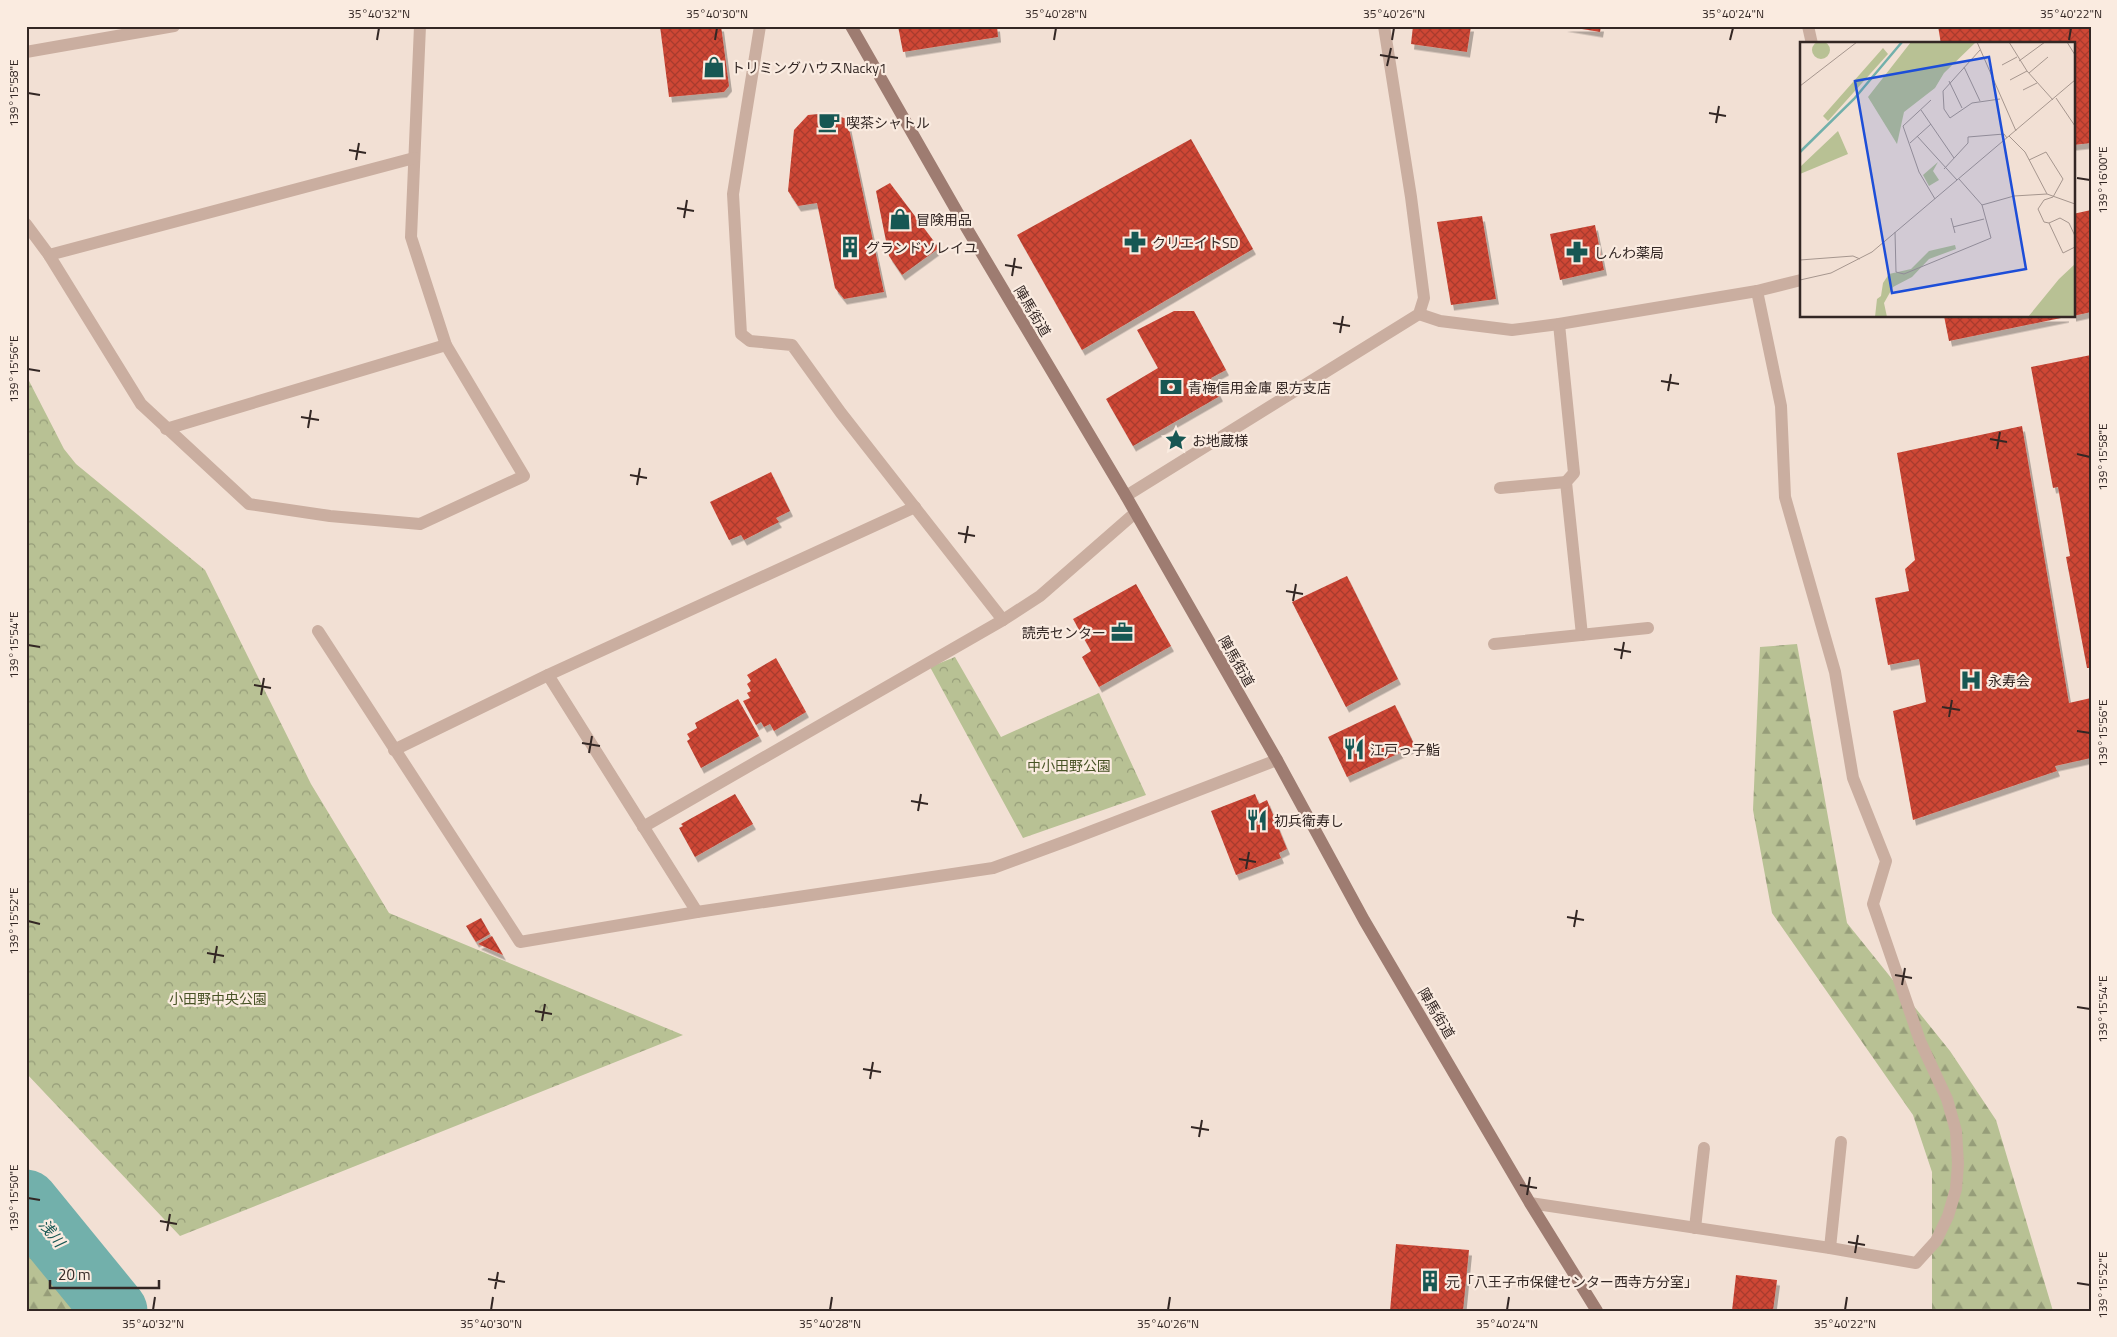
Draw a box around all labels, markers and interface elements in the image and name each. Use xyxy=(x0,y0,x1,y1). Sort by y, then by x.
text: 35°40'32"N xyxy=(348,4,410,23)
text: 35°40'30"N xyxy=(686,4,748,23)
text: 35°40'28"N xyxy=(1025,4,1087,23)
text: 35°40'26"N xyxy=(1363,4,1425,23)
text: 35°40'24"N xyxy=(1702,4,1764,23)
text: 35°40'22"N xyxy=(2040,4,2102,23)
inset map xyxy=(1800,42,2074,318)
shop icon: トリミングハウスNacky1 xyxy=(701,54,727,80)
place label: トリミングハウスNacky1 xyxy=(731,57,887,78)
text: 139°15'58"E xyxy=(4,59,23,127)
cafe icon: 喫茶シャトル xyxy=(816,109,842,135)
place label: 喫茶シャトル xyxy=(846,112,930,133)
text: 139°16'00"E xyxy=(2093,146,2112,214)
shop icon: 冒険用品 xyxy=(887,206,913,232)
place label: 冒険用品 xyxy=(916,209,972,230)
pharmacy icon: クリエイトSD xyxy=(1122,229,1148,255)
place label: クリエイトSD xyxy=(1152,232,1239,253)
building icon: グランドソレイユ xyxy=(837,234,863,260)
place label: グランドソレイユ xyxy=(866,237,978,258)
pharmacy icon: しんわ薬局 xyxy=(1564,239,1590,265)
place label: しんわ薬局 xyxy=(1594,242,1664,263)
street label: 陣馬街道 xyxy=(1010,282,1056,340)
text: 139°15'56"E xyxy=(4,335,23,403)
bank icon: 青梅信用金庫 恩方支店 xyxy=(1158,374,1184,400)
place label: 青梅信用金庫 恩方支店 xyxy=(1188,377,1331,398)
text: 139°15'58"E xyxy=(2093,423,2112,491)
place icon: お地蔵様 xyxy=(1163,427,1189,453)
place label: お地蔵様 xyxy=(1192,430,1248,451)
text: 139°15'54"E xyxy=(4,611,23,679)
office icon: 読売センター xyxy=(1109,619,1135,645)
place label: 読売センター xyxy=(1022,622,1106,643)
street label: 陣馬街道 xyxy=(1214,632,1260,690)
hospital icon: 永寿会 xyxy=(1958,667,1984,693)
place label: 永寿会 xyxy=(1988,670,2030,691)
text: 139°15'56"E xyxy=(2093,699,2112,767)
restaurant icon: 江戸っ子鮨 xyxy=(1341,736,1367,762)
place label: 江戸っ子鮨 xyxy=(1370,739,1440,760)
park label: 中小田野公園 xyxy=(1027,755,1111,776)
restaurant icon: 初兵衛寿し xyxy=(1244,807,1270,833)
place label: 初兵衛寿し xyxy=(1274,810,1344,831)
text: 139°15'52"E xyxy=(4,887,23,955)
text: 139°15'54"E xyxy=(2093,975,2112,1043)
street label: 陣馬街道 xyxy=(1414,984,1460,1042)
park label: 小田野中央公園 xyxy=(169,988,267,1009)
text: 139°15'50"E xyxy=(4,1164,23,1232)
water label: 浅川 xyxy=(34,1214,72,1253)
text: 139°15'52"E xyxy=(2093,1251,2112,1319)
scale bar xyxy=(50,1257,159,1289)
text: 20 m xyxy=(58,1263,91,1286)
building icon: 元「八王子市保健センター西寺方分室」 xyxy=(1417,1268,1443,1294)
place label: 元「八王子市保健センター西寺方分室」 xyxy=(1446,1271,1698,1292)
text: 35°40'32"N xyxy=(122,1314,184,1333)
text: 35°40'30"N xyxy=(460,1314,522,1333)
text: 35°40'28"N xyxy=(799,1314,861,1333)
text: 35°40'26"N xyxy=(1137,1314,1199,1333)
text: 35°40'24"N xyxy=(1476,1314,1538,1333)
text: 35°40'22"N xyxy=(1814,1314,1876,1333)

